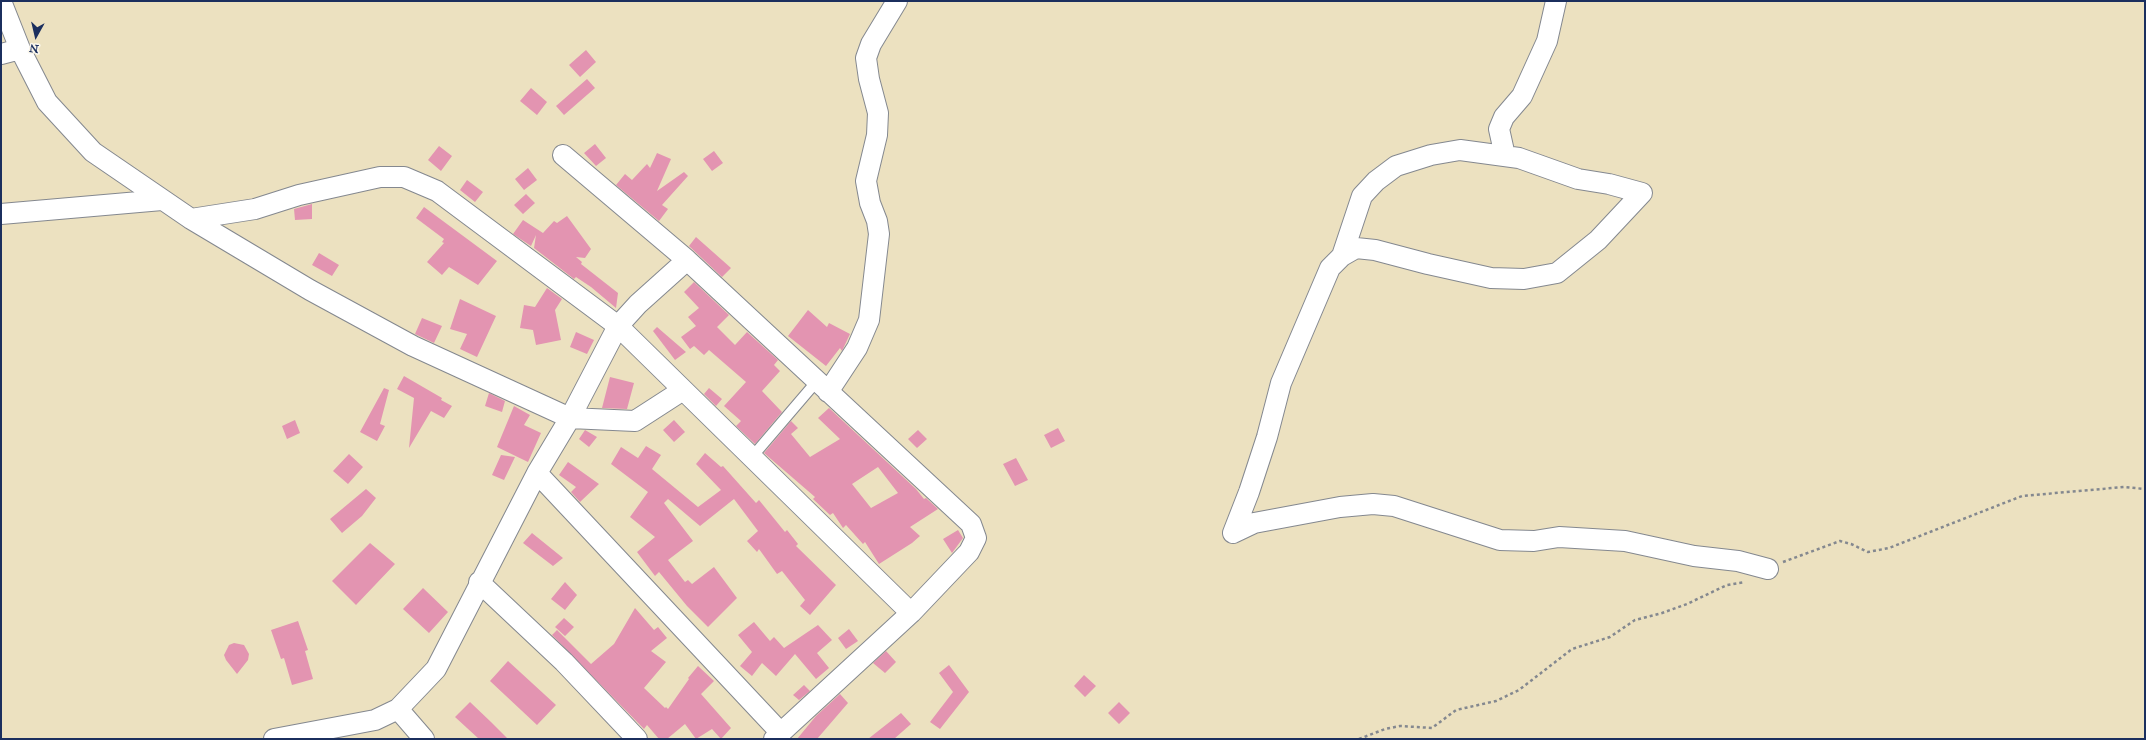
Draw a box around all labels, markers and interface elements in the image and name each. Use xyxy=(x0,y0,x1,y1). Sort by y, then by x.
north arrow xyxy=(16,16,56,56)
text: N xyxy=(29,41,40,55)

